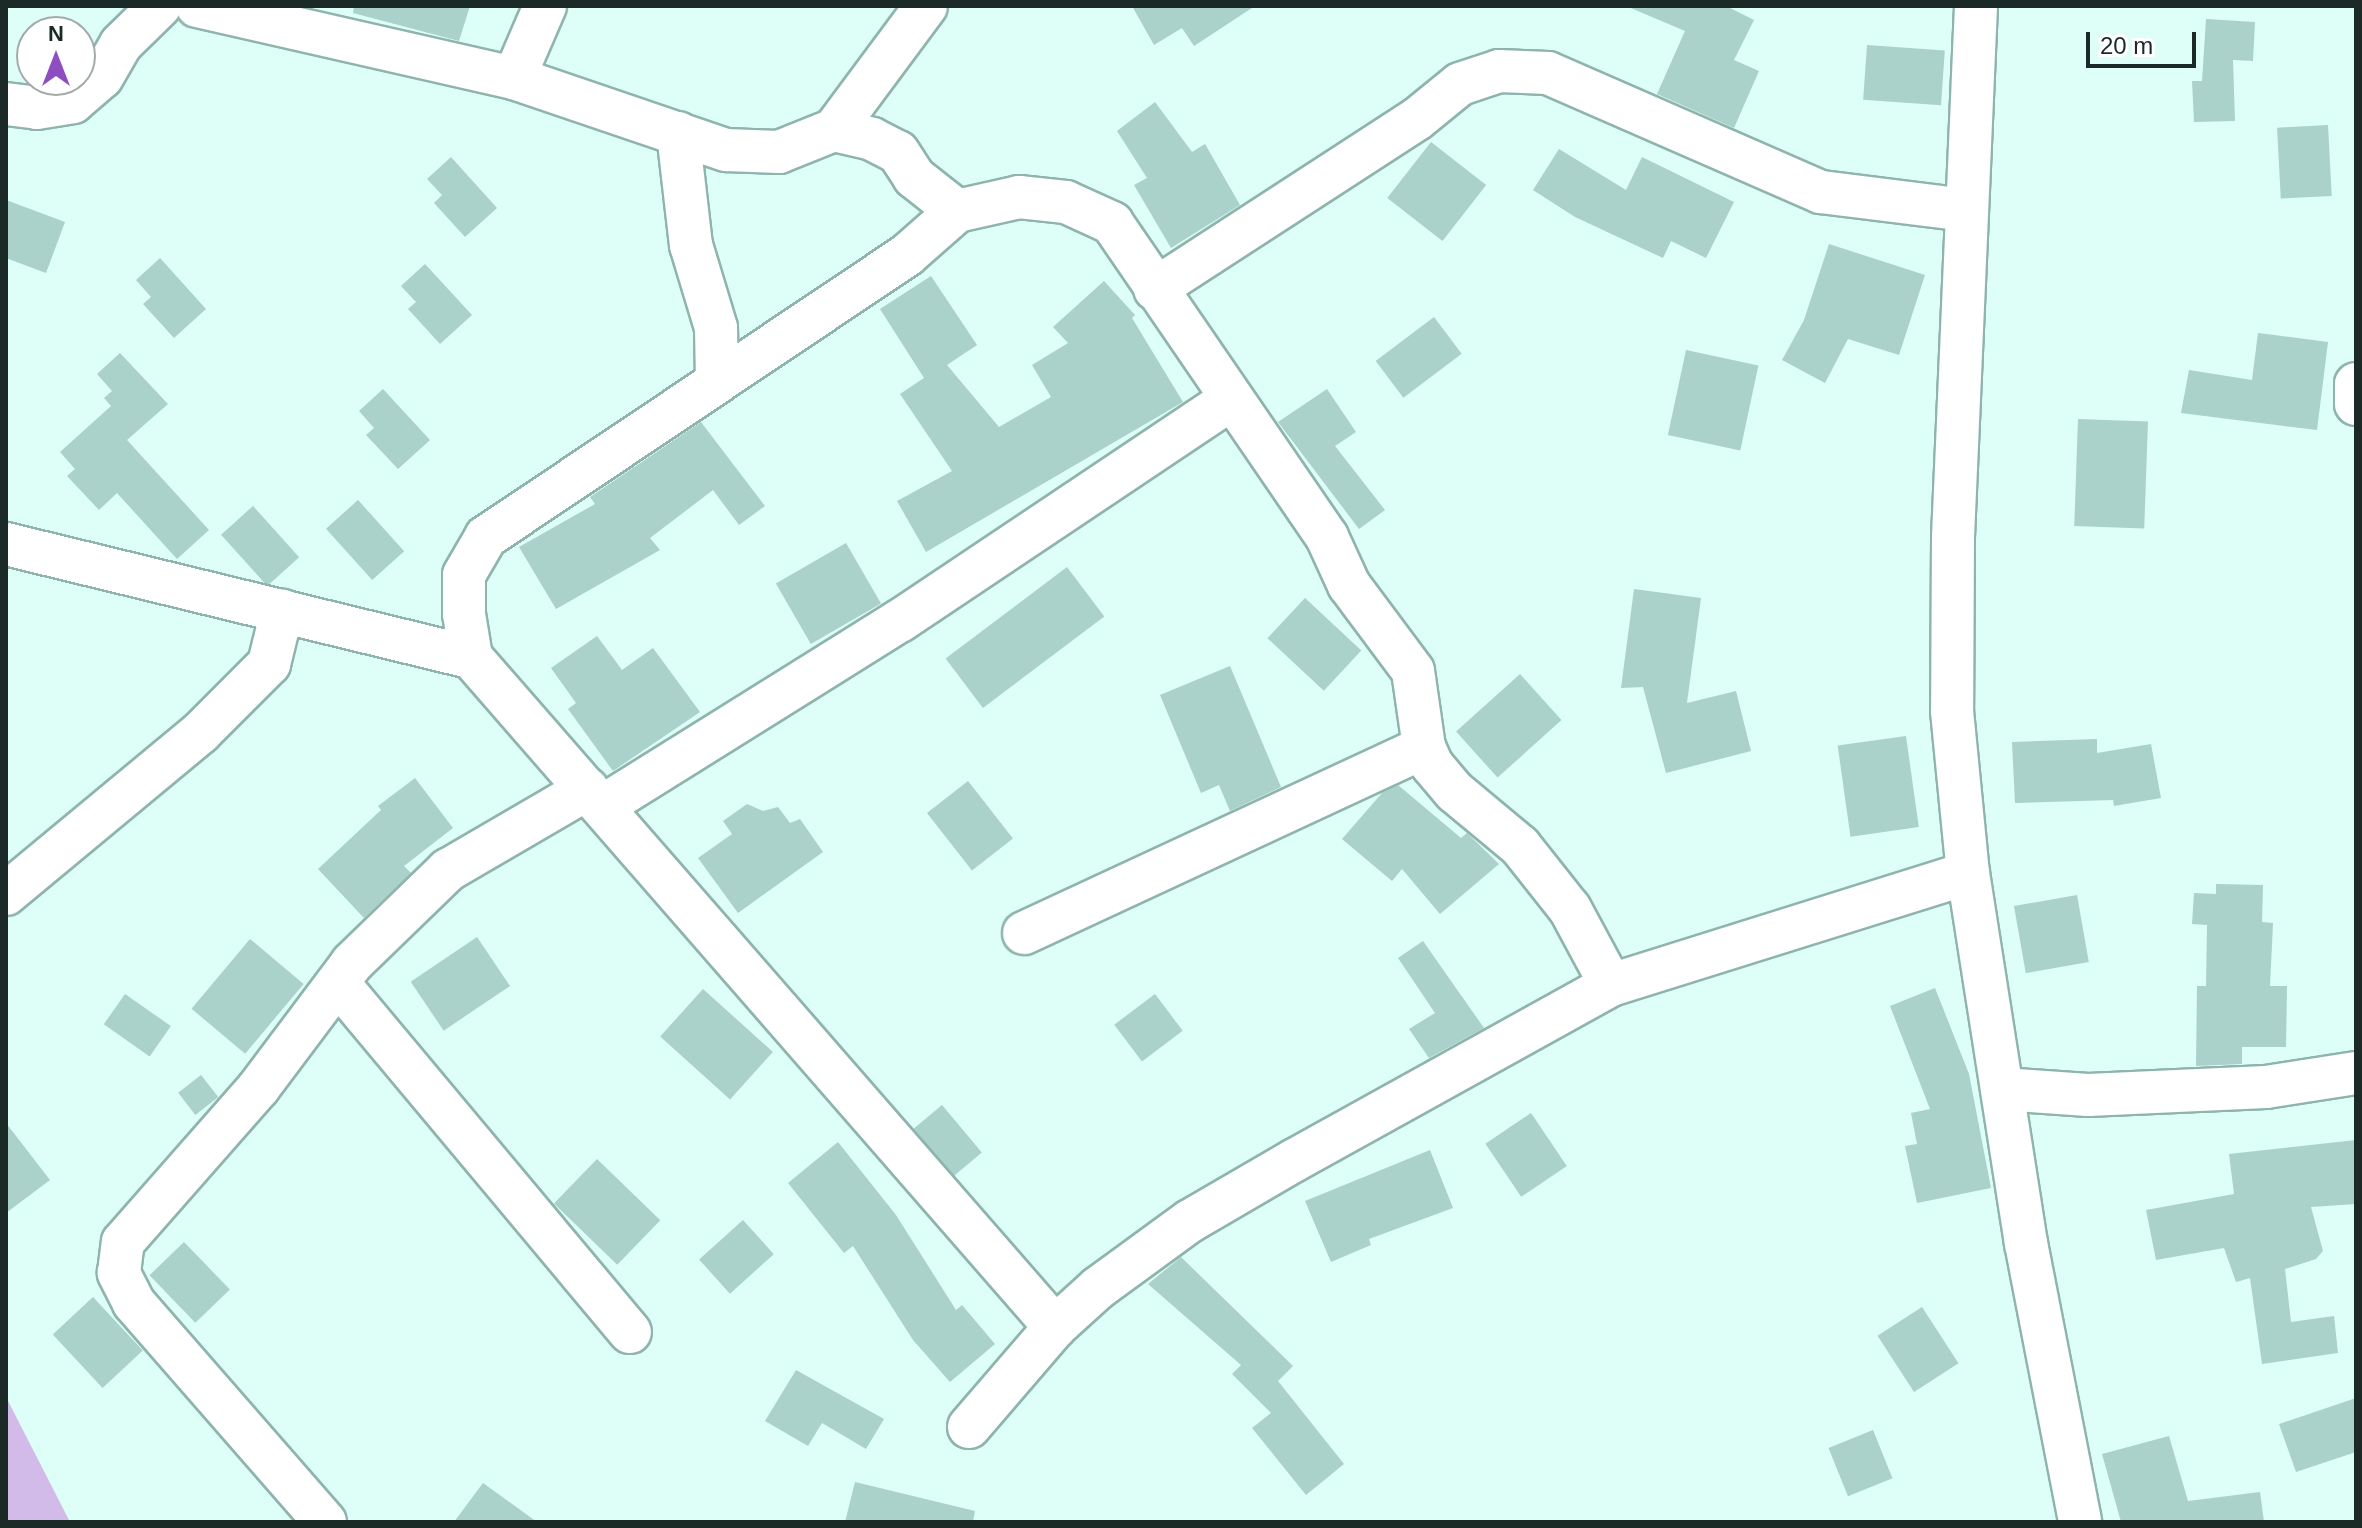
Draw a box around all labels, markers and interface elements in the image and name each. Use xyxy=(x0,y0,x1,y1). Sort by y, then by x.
north arrow xyxy=(16,16,96,96)
scale bar xyxy=(2090,16,2200,66)
text: N xyxy=(48,21,64,46)
text: 20 m xyxy=(2100,32,2153,59)

